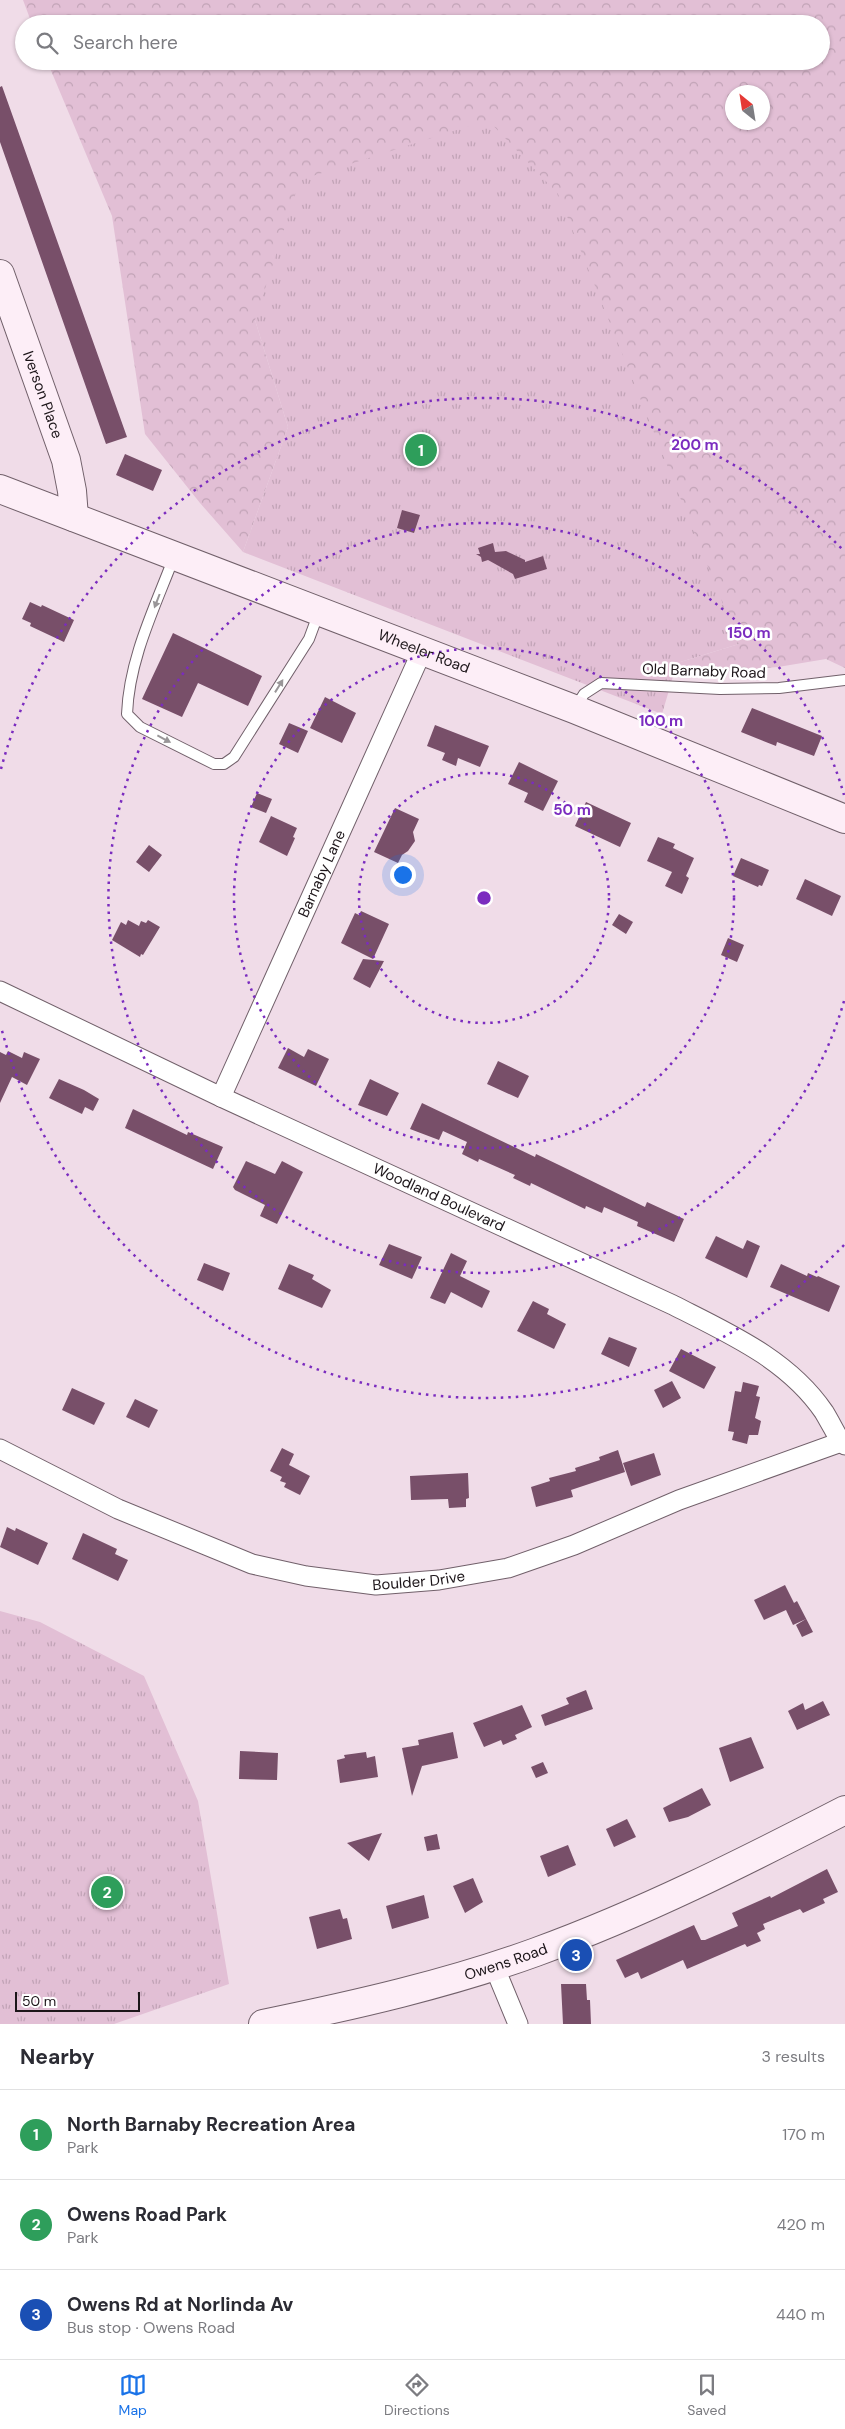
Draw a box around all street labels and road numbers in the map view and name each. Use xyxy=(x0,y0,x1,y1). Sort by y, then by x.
street label: Iverson Place xyxy=(18,348,68,441)
street label: Wheeler Road xyxy=(375,625,473,678)
street label: Old Barnaby Road xyxy=(642,659,766,683)
street label: Barnaby Lane xyxy=(293,827,350,921)
street label: Woodland Boulevard xyxy=(370,1158,508,1236)
street label: Boulder Drive xyxy=(372,1566,467,1595)
street label: Owens Road xyxy=(462,1939,550,1985)

